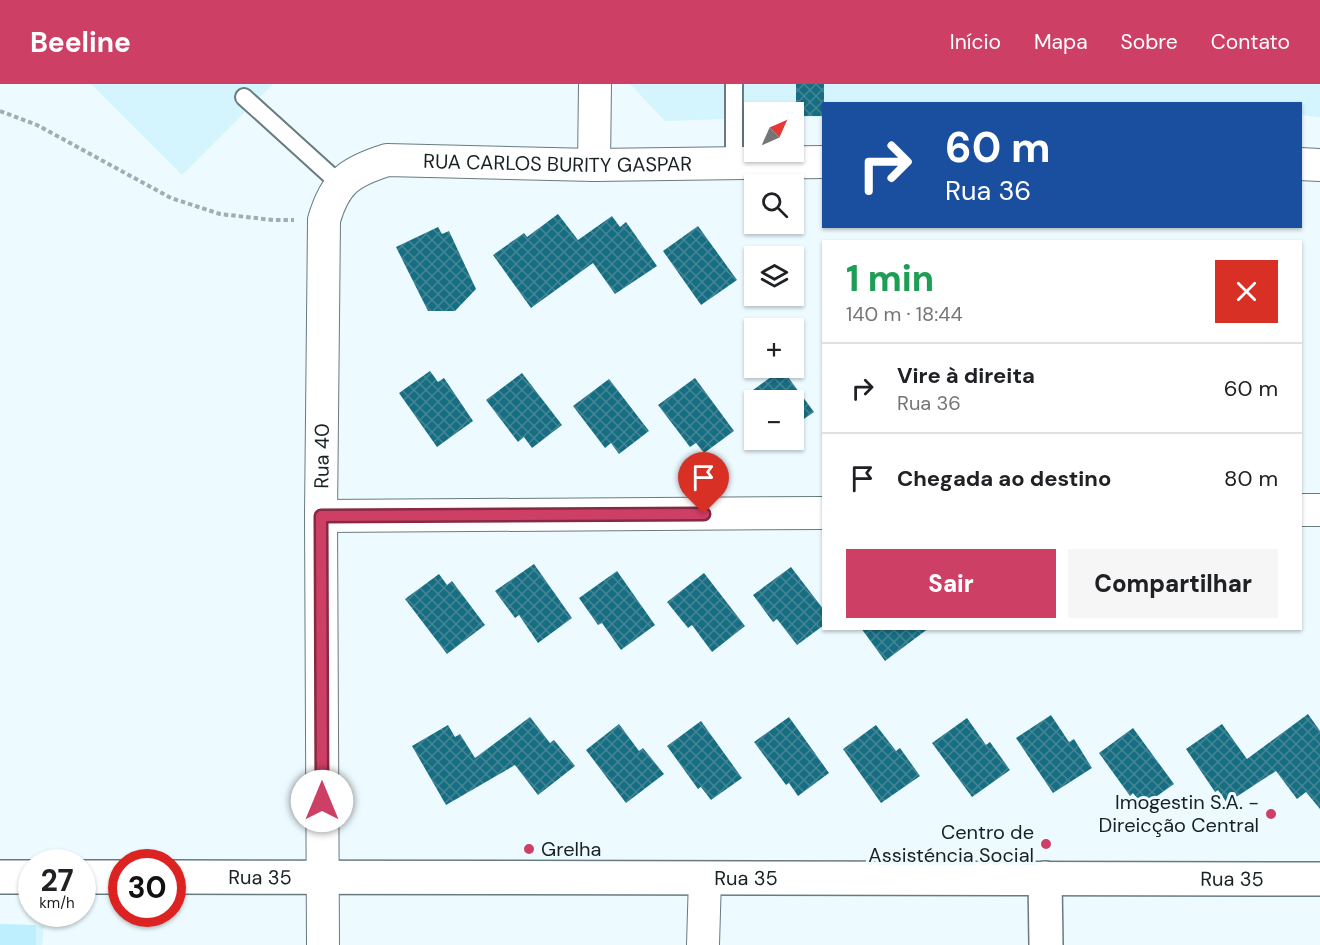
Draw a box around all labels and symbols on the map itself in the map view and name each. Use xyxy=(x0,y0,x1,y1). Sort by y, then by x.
north arrow xyxy=(744,102,804,162)
street label: RUA CARLOS BURITY GASPAR xyxy=(423,148,692,178)
street label: Rua 40 xyxy=(308,423,335,489)
pin xyxy=(678,452,729,514)
position arrow xyxy=(290,769,354,833)
place label: Imogestin S.A. - Direicção Central xyxy=(1099,789,1259,838)
marker: Imogestin S.A. - Direicção Central xyxy=(1264,807,1278,821)
place label: Centro de Assisténcia Social xyxy=(868,819,1034,868)
place label: Grelha xyxy=(541,836,601,862)
marker: Centro de Assisténcia Social xyxy=(1039,837,1053,851)
marker: Grelha xyxy=(522,842,536,856)
speed limit sign: 30 xyxy=(108,849,186,927)
street label: Rua 35 xyxy=(228,864,292,890)
street label: Rua 35 xyxy=(714,865,778,891)
street label: Rua 35 xyxy=(1200,866,1264,892)

